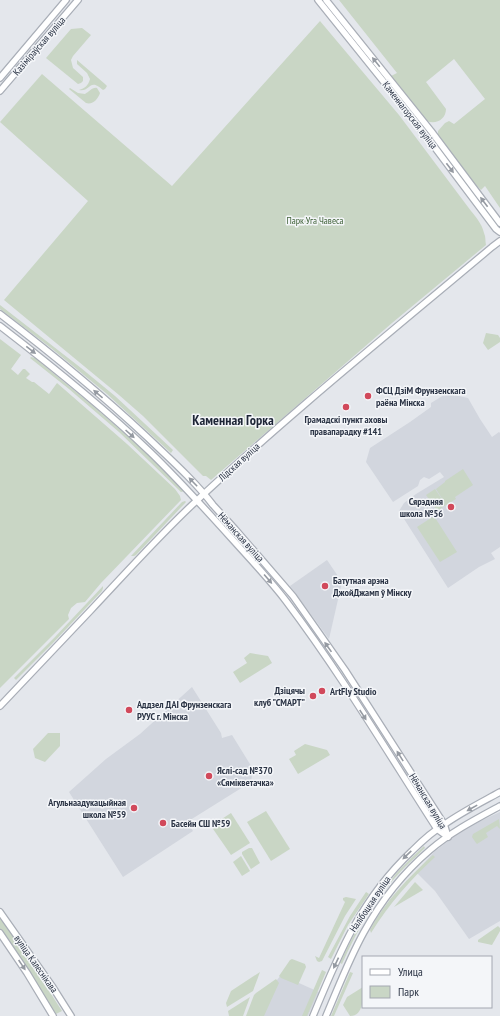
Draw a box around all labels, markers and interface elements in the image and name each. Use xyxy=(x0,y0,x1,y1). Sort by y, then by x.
street label: Казіміраўская вуліца xyxy=(10,14,68,78)
one-way arrow xyxy=(372,56,380,67)
street label: Каменнагорская вуліца xyxy=(380,79,440,151)
one-way arrow xyxy=(446,162,455,173)
one-way arrow xyxy=(480,197,488,208)
park label: Парк Уга Чавеса xyxy=(286,214,344,227)
one-way arrow xyxy=(25,346,36,354)
place label: ФСЦ ДзіМ Фрунзенскага раёна Мінска xyxy=(376,384,466,409)
one-way arrow xyxy=(92,389,103,398)
marker: ФСЦ ДзіМ Фрунзенскага раёна Мінска xyxy=(363,391,373,401)
marker: Грамадскі пункт аховы правапарадку #141 xyxy=(341,402,351,412)
district label: Каменная Горка xyxy=(192,411,274,429)
place label: Грамадскі пункт аховы правапарадку #141 xyxy=(305,413,388,438)
one-way arrow xyxy=(125,429,135,439)
street label: Лідская вуліца xyxy=(215,440,262,485)
one-way arrow xyxy=(188,477,198,487)
place label: Сярэдняя школа №56 xyxy=(400,495,443,520)
marker: Сярэдняя школа №56 xyxy=(446,502,456,512)
street label: Нёманская вуліца xyxy=(215,509,267,565)
one-way arrow xyxy=(263,574,272,584)
place label: Батутная арэна ДжойДжамп ў Мінску xyxy=(333,574,412,599)
marker: Батутная арэна ДжойДжамп ў Мінску xyxy=(320,581,330,591)
one-way arrow xyxy=(324,642,333,653)
place label: Дзіцячы клуб "СМАРТ" xyxy=(254,684,305,709)
place label: ArtFly Studio xyxy=(329,685,377,698)
marker: ArtFly Studio xyxy=(317,686,327,696)
marker: Дзіцячы клуб "СМАРТ" xyxy=(308,691,318,701)
place label: Аддзел ДАІ Фрунзенскага РУУС г. Мінска xyxy=(136,698,231,723)
marker: Аддзел ДАІ Фрунзенскага РУУС г. Мінска xyxy=(124,705,134,715)
one-way arrow xyxy=(360,709,367,721)
one-way arrow xyxy=(396,751,404,761)
place label: Яслі-сад №370 «Сямікветачка» xyxy=(217,764,274,789)
marker: Яслі-сад №370 «Сямікветачка» xyxy=(204,771,214,781)
street label: Нёманская вуліца xyxy=(406,771,450,831)
place label: Агульнаадукацыйная школа №59 xyxy=(47,796,126,821)
marker: Агульнаадукацыйная школа №59 xyxy=(129,803,139,813)
one-way arrow xyxy=(466,804,478,811)
place label: Басейн СШ №59 xyxy=(171,817,230,830)
marker: Басейн СШ №59 xyxy=(158,818,168,828)
one-way arrow xyxy=(402,850,412,860)
street label: Налібоцкая вуліца xyxy=(346,873,394,935)
street label: вуліца Калеснікава xyxy=(11,933,61,995)
legend xyxy=(362,956,492,1008)
one-way arrow xyxy=(333,957,339,968)
one-way arrow xyxy=(18,960,26,971)
text: Улица xyxy=(398,964,423,979)
text: Парк xyxy=(398,984,419,999)

